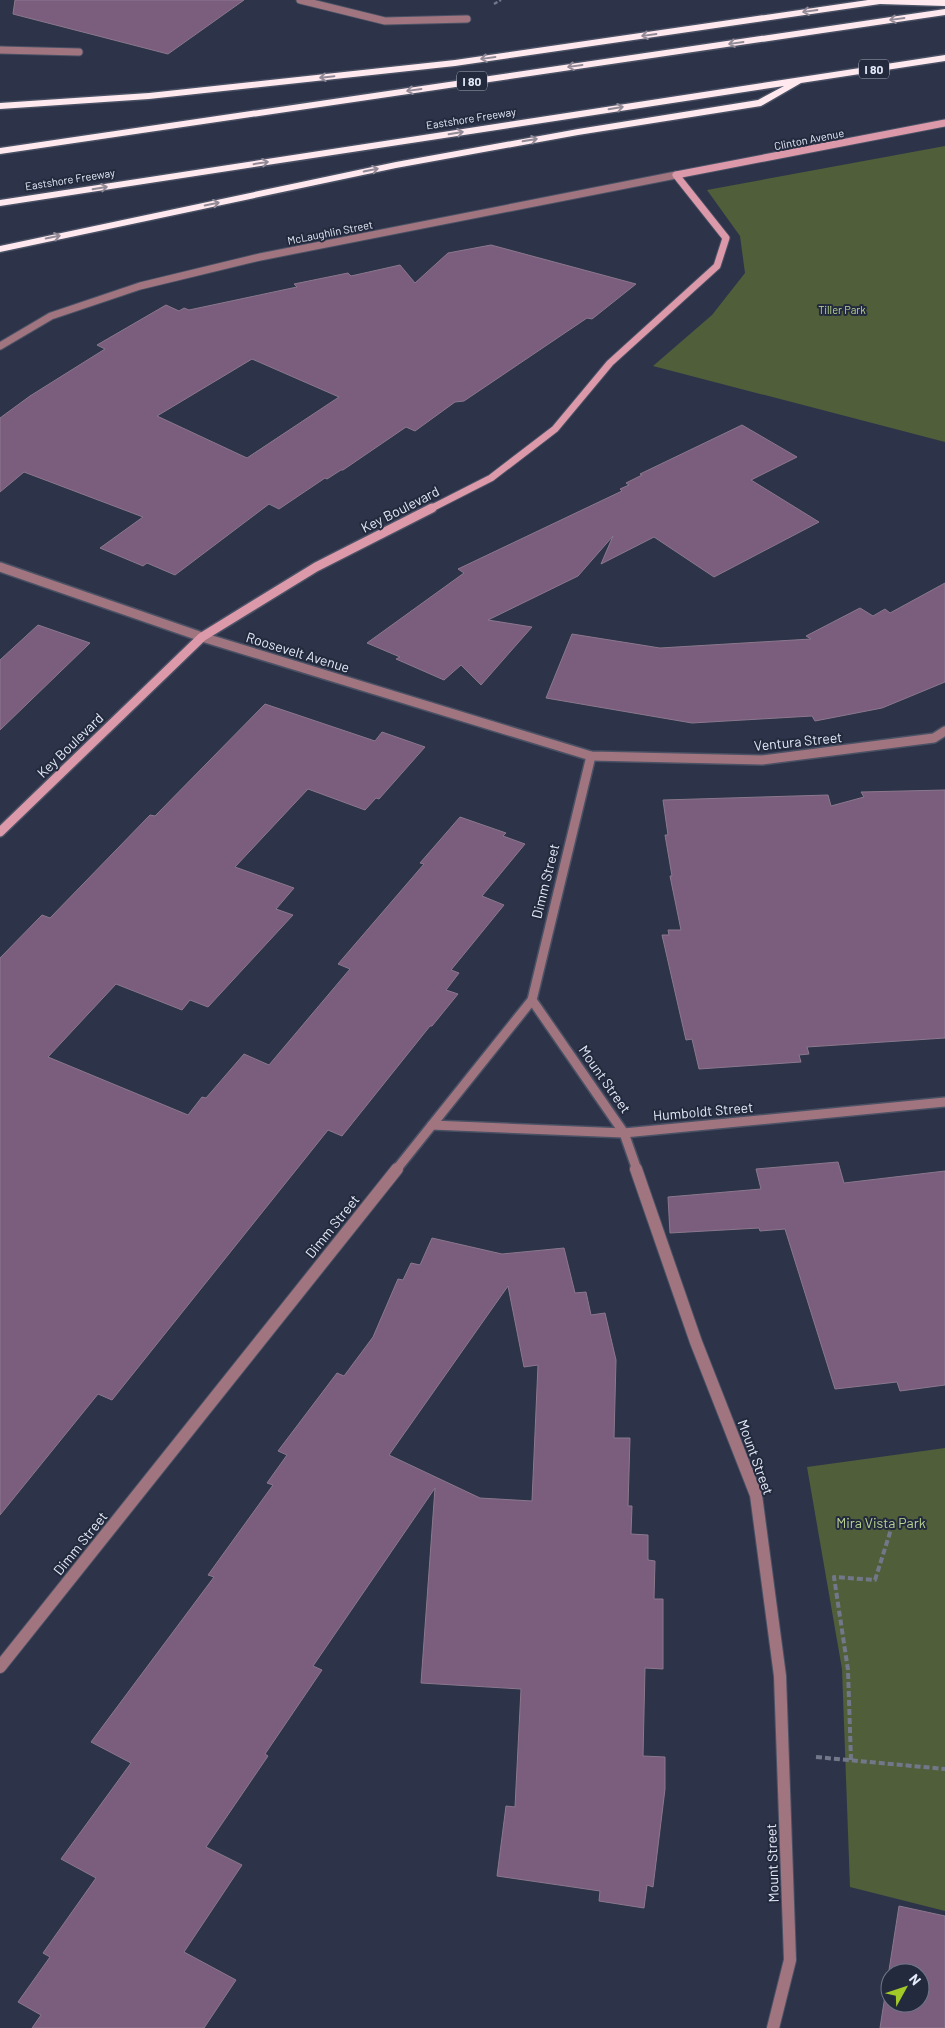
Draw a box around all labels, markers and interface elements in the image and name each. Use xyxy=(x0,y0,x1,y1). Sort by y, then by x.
one-way arrow xyxy=(802,6,818,16)
one-way arrow xyxy=(889,15,905,25)
one-way arrow xyxy=(641,30,657,40)
one-way arrow xyxy=(728,38,744,48)
one-way arrow xyxy=(480,54,496,64)
road number: I 80 xyxy=(859,60,889,78)
one-way arrow xyxy=(568,62,584,72)
one-way arrow xyxy=(319,72,335,82)
road number: I 80 xyxy=(457,72,487,90)
one-way arrow xyxy=(407,85,423,95)
one-way arrow xyxy=(608,103,624,113)
street label: Eastshore Freeway xyxy=(425,104,517,132)
street label: Clinton Avenue xyxy=(773,126,845,152)
one-way arrow xyxy=(448,127,464,137)
one-way arrow xyxy=(522,135,538,145)
one-way arrow xyxy=(252,157,268,167)
street label: Eastshore Freeway xyxy=(24,165,116,193)
one-way arrow xyxy=(362,165,378,174)
one-way arrow xyxy=(92,182,108,192)
one-way arrow xyxy=(203,199,219,208)
street label: McLaughlin Street xyxy=(286,217,374,247)
one-way arrow xyxy=(44,232,60,242)
park label: Tiller Park xyxy=(818,303,866,316)
street label: Key Boulevard xyxy=(358,482,442,536)
street label: Roosevelt Avenue xyxy=(244,628,352,676)
street label: Key Boulevard xyxy=(33,709,107,781)
street label: Ventura Street xyxy=(753,728,843,754)
street label: Dimm Street xyxy=(528,842,562,920)
street label: Mount Street xyxy=(575,1042,635,1116)
street label: Humboldt Street xyxy=(652,1098,754,1124)
street label: Dimm Street xyxy=(301,1191,363,1261)
street label: Mount Street xyxy=(735,1417,777,1497)
street label: Dimm Street xyxy=(49,1508,111,1578)
park label: Mira Vista Park xyxy=(836,1514,926,1531)
street label: Mount Street xyxy=(762,1823,782,1903)
north arrow xyxy=(880,1963,930,2013)
text: N xyxy=(906,1970,925,1988)

